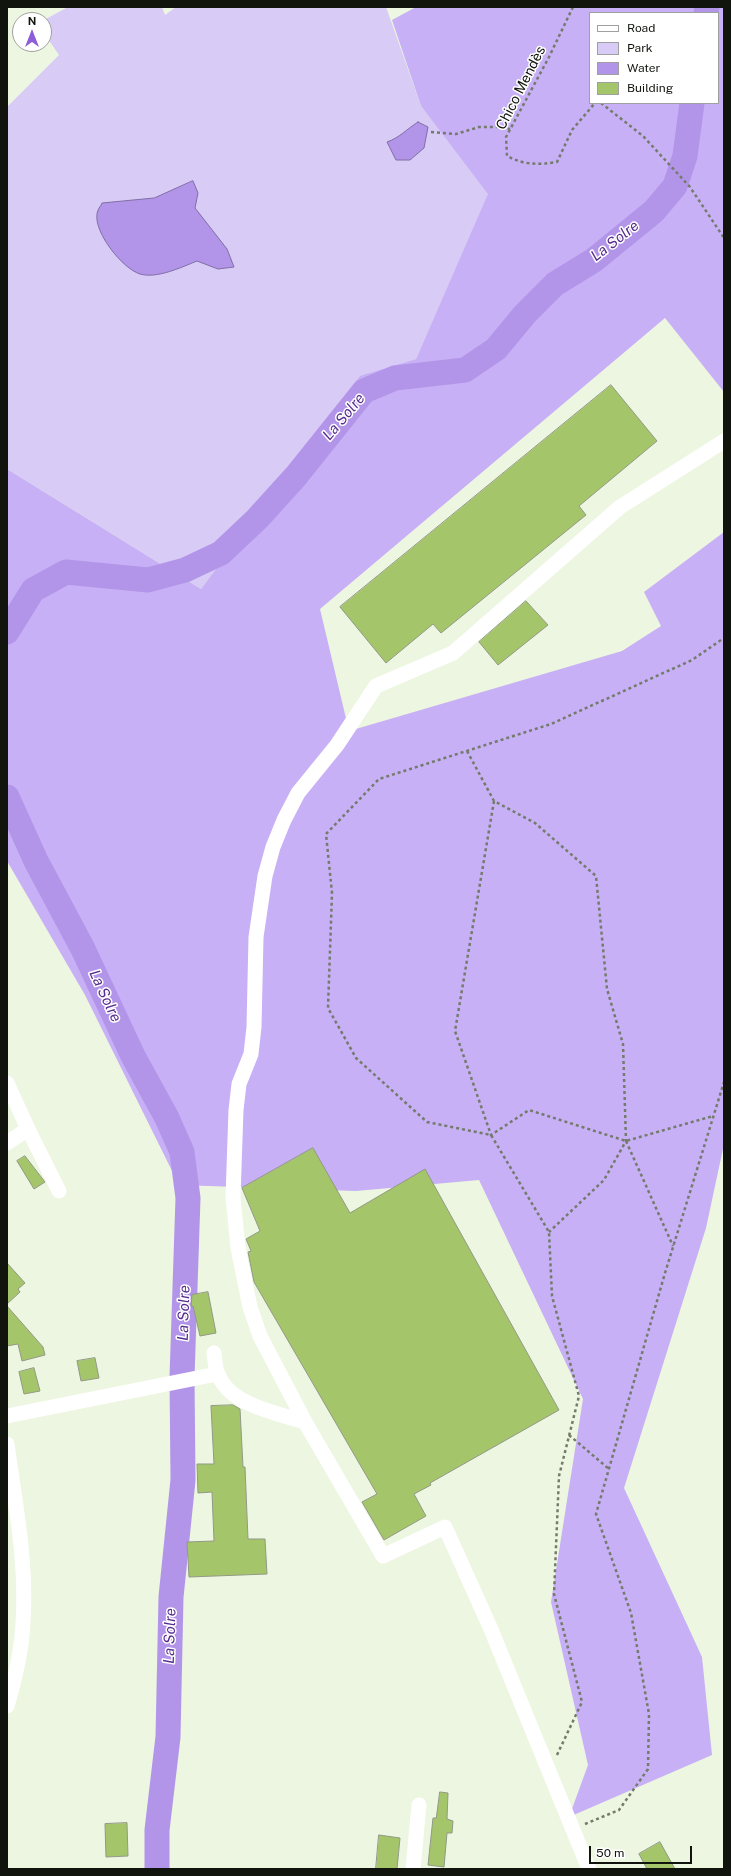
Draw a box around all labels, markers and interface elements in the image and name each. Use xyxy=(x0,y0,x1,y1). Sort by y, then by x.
north arrow xyxy=(12,12,52,52)
legend xyxy=(589,12,719,104)
text: N xyxy=(28,15,36,27)
text: Road xyxy=(627,21,655,35)
text: Park xyxy=(627,41,653,55)
street label: Chico Mendès xyxy=(493,43,549,133)
text: Water xyxy=(627,61,660,75)
text: Building xyxy=(627,81,673,95)
water label: La Solre xyxy=(587,217,643,265)
water label: La Solre xyxy=(319,390,369,444)
water label: La Solre xyxy=(85,967,125,1025)
water label: La Solre xyxy=(174,1285,194,1341)
water label: La Solre xyxy=(160,1608,180,1664)
scale bar xyxy=(591,1838,694,1864)
text: 50 m xyxy=(596,1846,624,1860)

